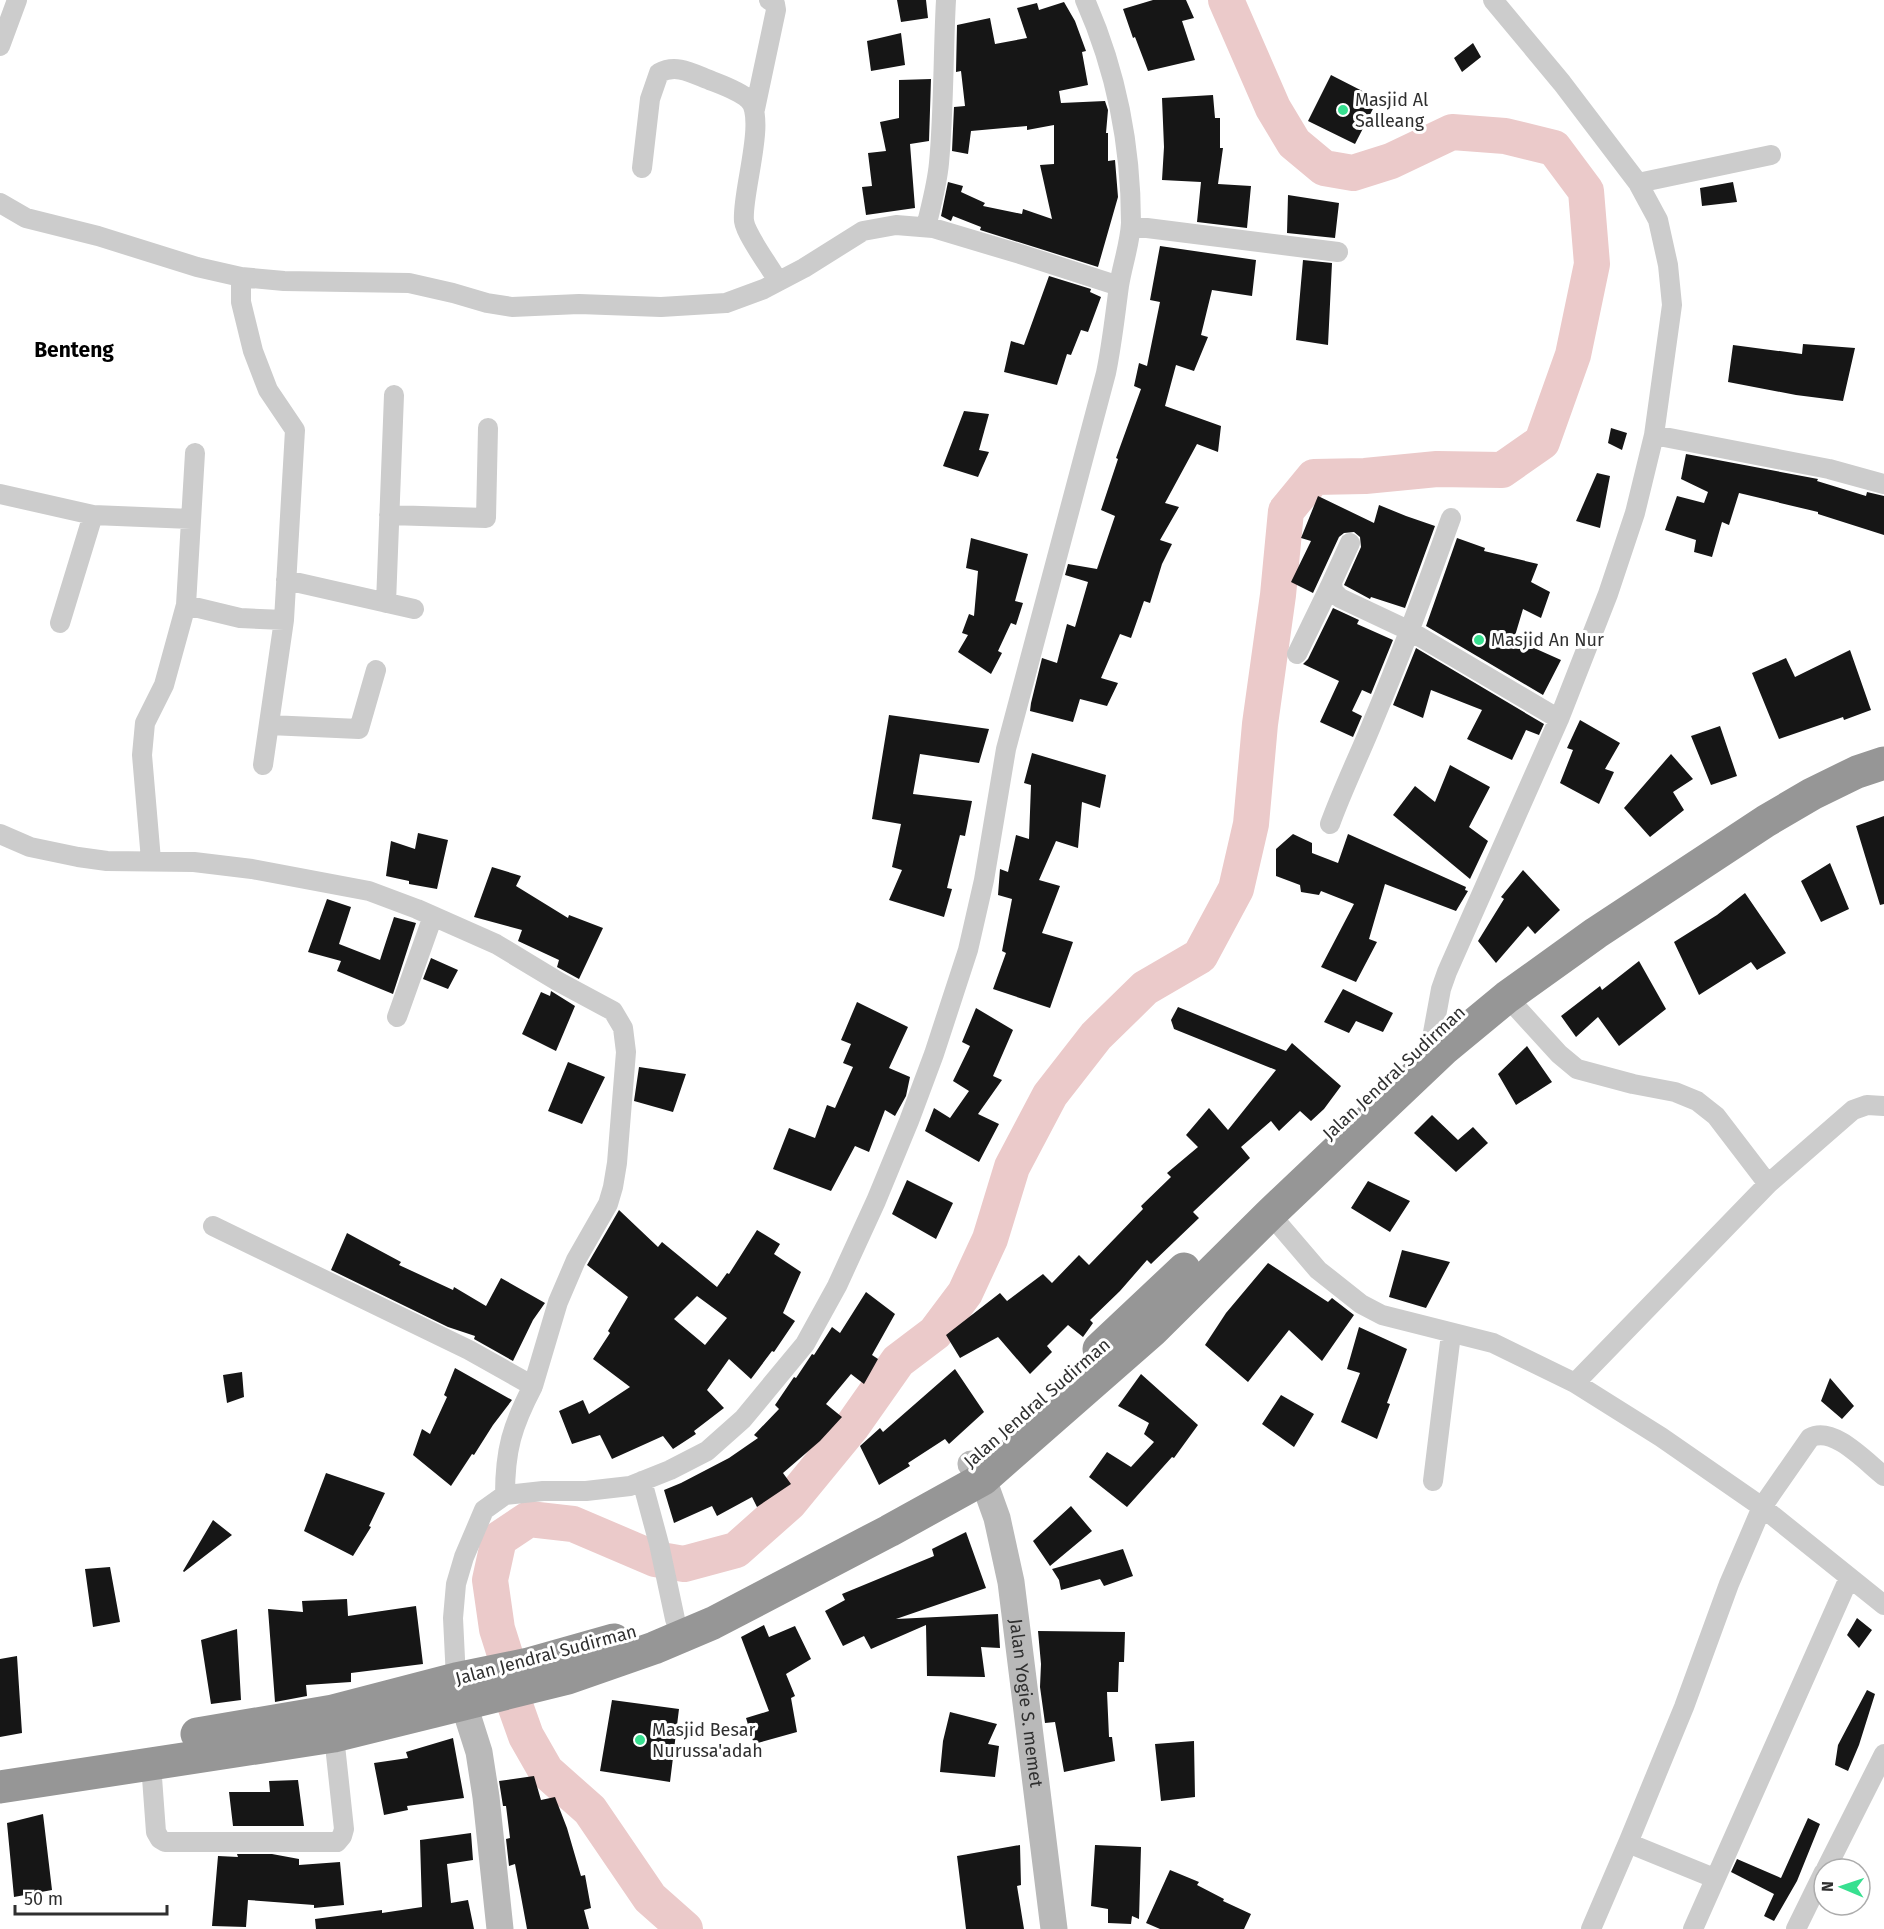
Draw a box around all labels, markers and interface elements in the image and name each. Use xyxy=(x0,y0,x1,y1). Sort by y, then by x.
place label: Masjid Al Salleang xyxy=(1355,89,1428,132)
marker: Masjid Al Salleang xyxy=(1336,103,1350,117)
district label: Benteng xyxy=(34,337,114,363)
place label: Masjid An Nur xyxy=(1491,629,1604,651)
marker: Masjid An Nur xyxy=(1472,633,1486,647)
street label: Jalan Jendral Sudirman xyxy=(1318,1001,1470,1145)
street label: Jalan Jendral Sudirman xyxy=(959,1333,1115,1473)
street label: Jalan Yogie S. memet xyxy=(1005,1617,1047,1789)
street label: Jalan Jendral Sudirman xyxy=(453,1620,639,1690)
place label: Masjid Besar Nurussa'adah xyxy=(652,1719,763,1762)
marker: Masjid Besar Nurussa'adah xyxy=(633,1733,647,1747)
north arrow xyxy=(1812,1857,1872,1917)
scale bar xyxy=(15,1878,166,1916)
text: N xyxy=(1818,1881,1837,1892)
text: 50 m xyxy=(24,1888,63,1910)

